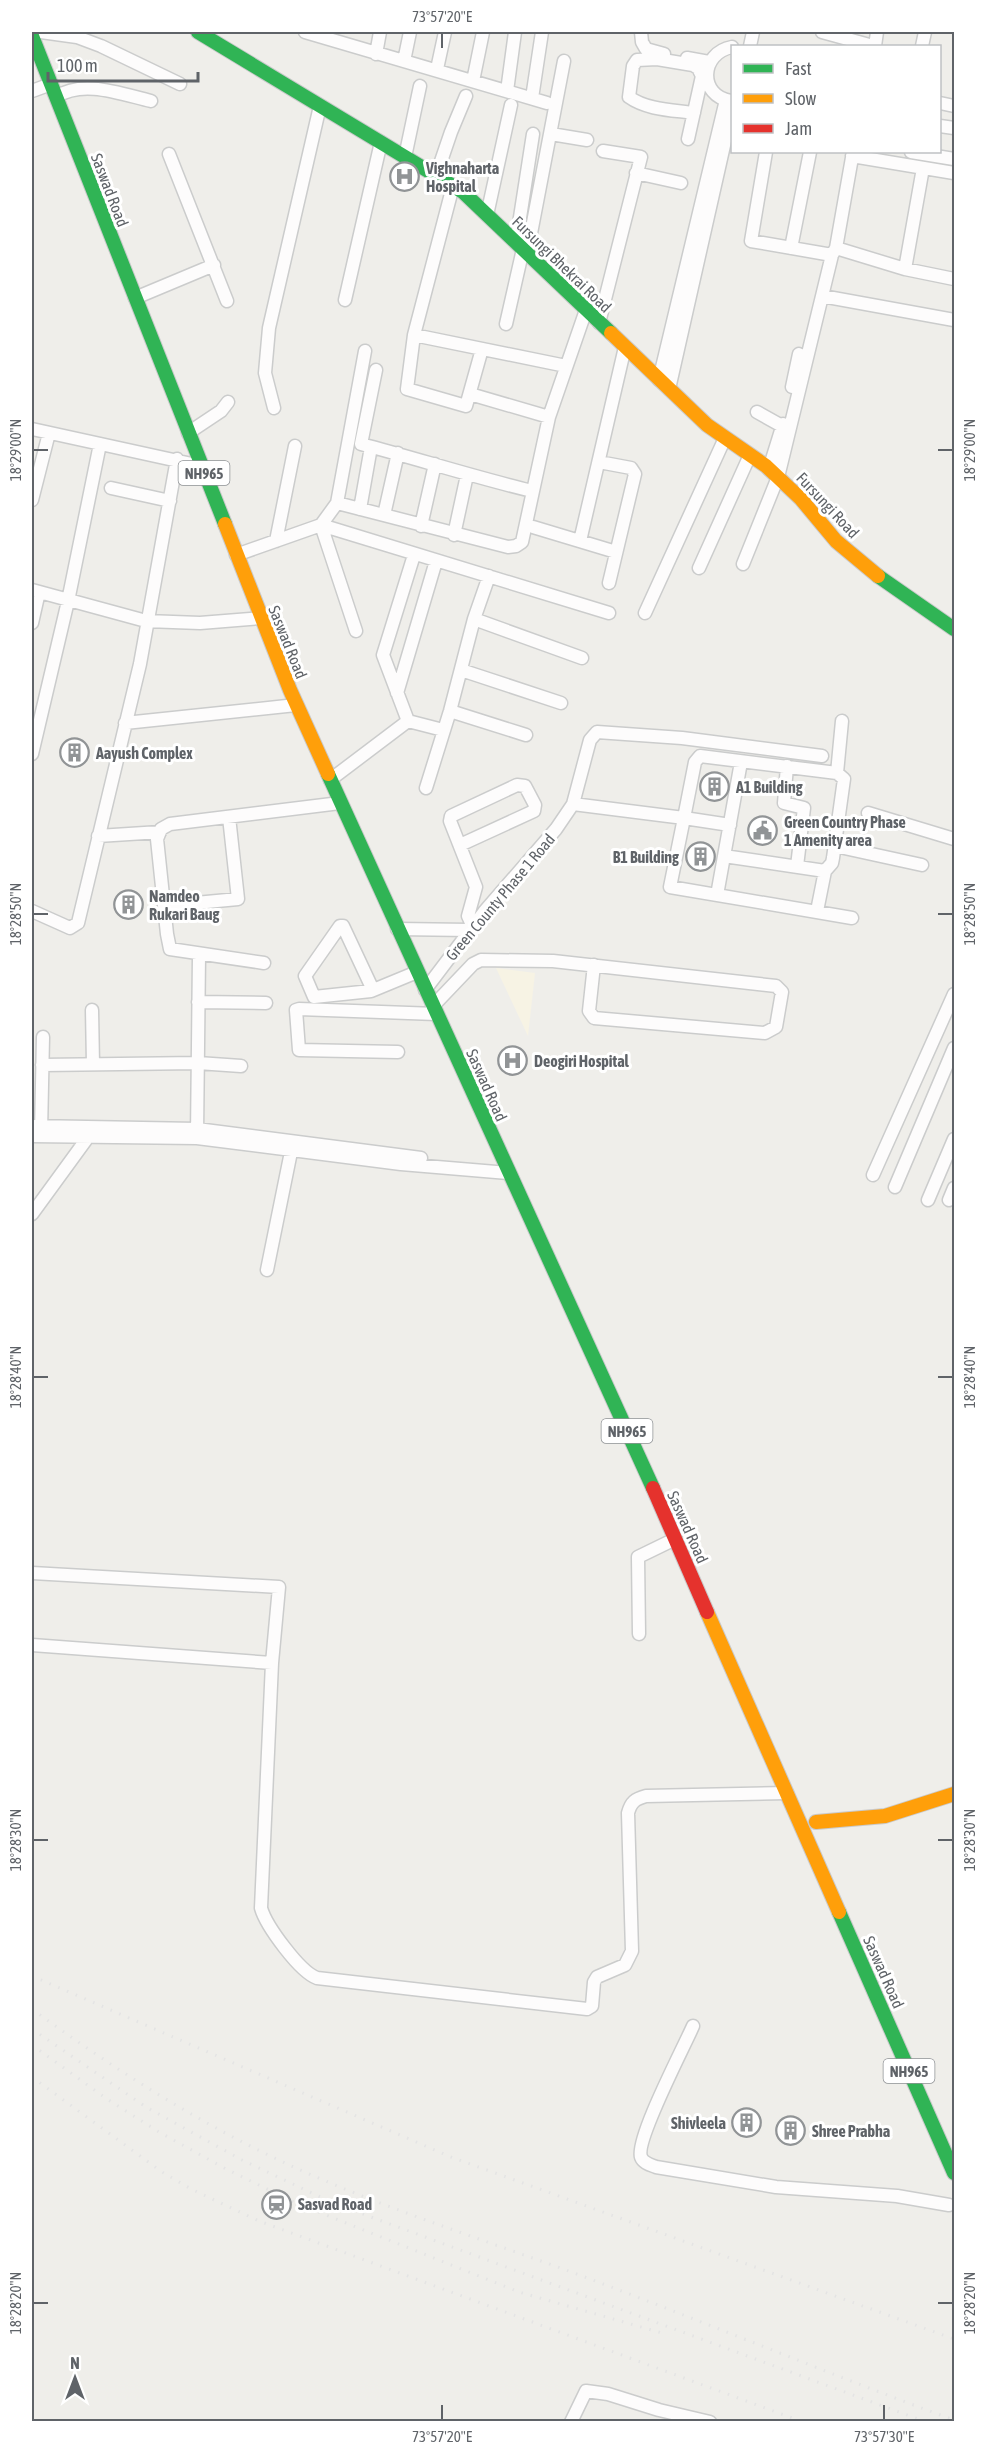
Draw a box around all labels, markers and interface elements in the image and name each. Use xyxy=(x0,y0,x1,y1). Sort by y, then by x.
text: 73°57'20"E xyxy=(412,8,473,25)
scale bar xyxy=(48,45,198,83)
legend xyxy=(731,45,941,153)
text: 100 m xyxy=(57,55,98,76)
text: Fast xyxy=(785,58,812,79)
text: Slow xyxy=(785,88,816,109)
text: Jam xyxy=(785,118,812,139)
street label: Saswad Road xyxy=(88,151,132,229)
place label: Vighnaharta Hospital xyxy=(425,159,499,195)
hospital icon: Vighnaharta Hospital xyxy=(389,161,421,193)
street label: Fursungi Bhekrai Road xyxy=(508,212,615,317)
text: 18°29'00"N xyxy=(7,419,24,481)
text: 18°29'00"N xyxy=(961,419,978,481)
road number: NH965 xyxy=(178,461,230,485)
street label: Fursungi Road xyxy=(792,468,863,542)
street label: Saswad Road xyxy=(265,603,311,681)
building icon: Aayush Complex xyxy=(59,737,91,769)
place label: Aayush Complex xyxy=(95,744,193,762)
building icon: A1 Building xyxy=(699,771,731,803)
place label: A1 Building xyxy=(735,778,803,796)
place label: Green Country Phase 1 Amenity area xyxy=(784,813,906,849)
public building icon: Green Country Phase 1 Amenity area xyxy=(747,815,779,847)
street label: Green County Phase 1 Road xyxy=(442,830,559,965)
building icon: B1 Building xyxy=(684,841,716,873)
place label: B1 Building xyxy=(613,848,679,866)
text: 18°28'50"N xyxy=(7,883,24,945)
text: 18°28'50"N xyxy=(961,883,978,945)
place label: Namdeo Rukari Baug xyxy=(149,887,220,923)
building icon: Namdeo Rukari Baug xyxy=(112,889,144,921)
hospital icon: Deogiri Hospital xyxy=(497,1045,529,1077)
street label: Saswad Road xyxy=(463,1046,511,1124)
place label: Deogiri Hospital xyxy=(534,1052,630,1070)
text: 18°28'40"N xyxy=(7,1346,24,1408)
text: 18°28'40"N xyxy=(961,1346,978,1408)
road number: NH965 xyxy=(602,1419,652,1443)
street label: Saswad Road xyxy=(664,1488,712,1566)
text: 18°28'30"N xyxy=(7,1809,24,1871)
text: 18°28'30"N xyxy=(961,1809,978,1871)
street label: Saswad Road xyxy=(860,1933,908,2011)
road number: NH965 xyxy=(884,2059,934,2083)
building icon: Shivleela xyxy=(731,2107,763,2139)
place label: Shivleela xyxy=(671,2114,726,2132)
building icon: Shree Prabha xyxy=(775,2115,807,2147)
place label: Shree Prabha xyxy=(812,2122,890,2140)
station icon: Sasvad Road xyxy=(261,2188,293,2220)
place label: Sasvad Road xyxy=(298,2195,372,2213)
text: 18°28'20"N xyxy=(7,2272,24,2334)
text: 18°28'20"N xyxy=(961,2272,978,2334)
north arrow xyxy=(45,2348,105,2408)
text: N xyxy=(70,2354,80,2372)
text: 73°57'20"E xyxy=(412,2428,473,2445)
text: 73°57'30"E xyxy=(854,2428,915,2445)

